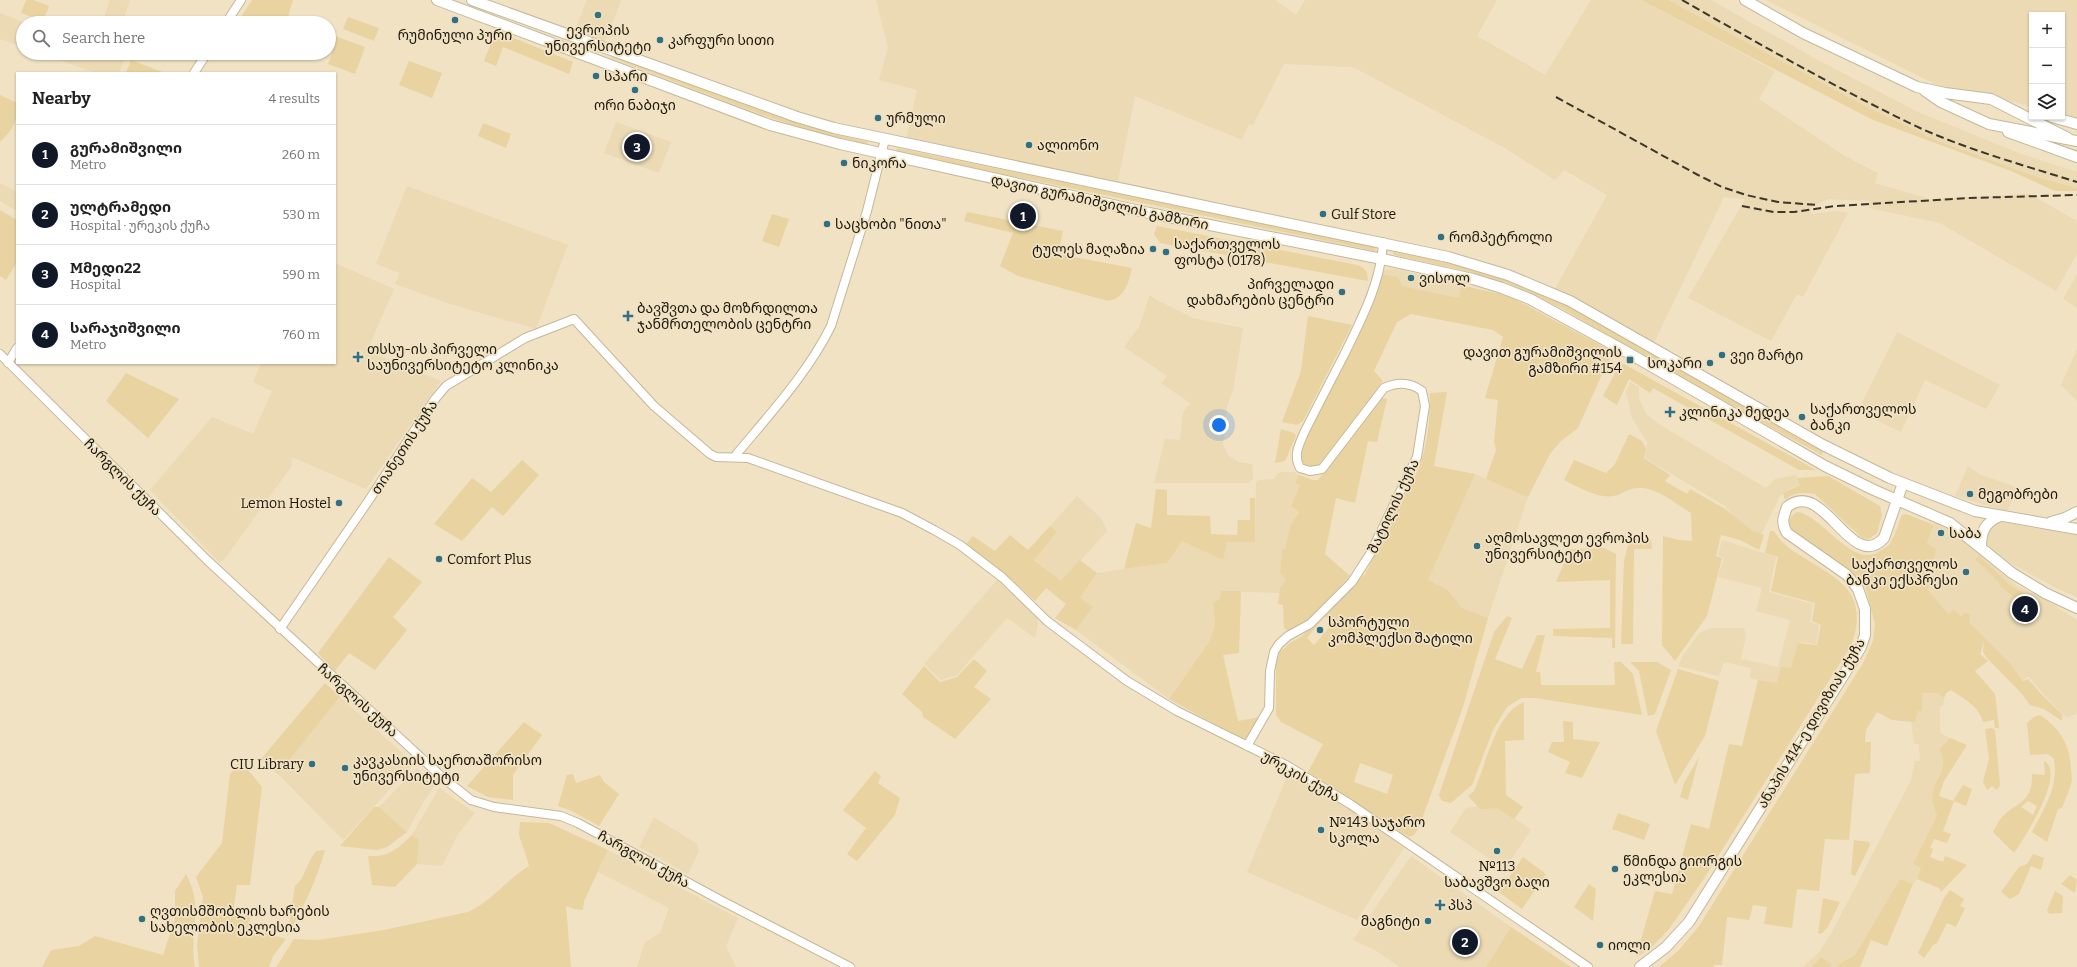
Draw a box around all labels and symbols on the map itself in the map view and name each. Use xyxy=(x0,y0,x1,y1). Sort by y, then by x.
marker: ევროპის უნივერსიტეტი xyxy=(593,10,603,20)
marker: რუმინული პური xyxy=(450,15,460,25)
place label: ევროპის უნივერსიტეტი xyxy=(545,22,651,55)
place label: რუმინული პური xyxy=(398,27,512,44)
place label: კარფური სითი xyxy=(668,32,774,49)
marker: კარფური სითი xyxy=(655,35,665,45)
place label: სპარი xyxy=(604,68,647,85)
marker: სპარი xyxy=(591,71,601,81)
marker: ორი ნაბიჯი xyxy=(630,85,640,95)
place label: ორი ნაბიჯი xyxy=(594,97,676,114)
place label: ურმული xyxy=(886,110,946,127)
marker: ურმული xyxy=(873,113,883,123)
pin: 3 xyxy=(624,132,650,162)
place label: ალიონო xyxy=(1037,137,1099,154)
marker: ალიონო xyxy=(1024,140,1034,150)
place label: ნიკორა xyxy=(852,155,907,172)
marker: ნიკორა xyxy=(839,158,849,168)
street label: დავით გურამიშვილის გამზირი xyxy=(990,171,1210,234)
pin: 1 xyxy=(1010,201,1036,231)
place label: Gulf Store xyxy=(1331,206,1396,223)
marker: Gulf Store xyxy=(1318,209,1328,219)
place label: საცხობი "ნითა" xyxy=(835,216,947,233)
marker: საცხობი "ნითა" xyxy=(822,219,832,229)
place label: რომპეტროლი xyxy=(1449,229,1553,246)
marker: რომპეტროლი xyxy=(1436,232,1446,242)
place label: საქართველოს ფოსტა (0178) xyxy=(1174,236,1281,269)
place label: ტულეს მაღაზია xyxy=(1032,241,1145,258)
marker: ტულეს მაღაზია xyxy=(1148,244,1158,254)
marker: საქართველოს ფოსტა (0178) xyxy=(1161,247,1171,257)
place label: ვისოლ xyxy=(1419,270,1470,287)
marker: ვისოლ xyxy=(1406,273,1416,283)
place label: პირველადი დახმარების ცენტრი xyxy=(1186,276,1334,309)
marker: პირველადი დახმარების ცენტრი xyxy=(1337,287,1347,297)
place label: ბავშვთა და მოზრდილთა ჯანმრთელობის ცენტრი xyxy=(637,300,818,333)
marker: ბავშვთა და მოზრდილთა ჯანმრთელობის ცენტრი xyxy=(622,310,634,322)
place label: თსსუ-ის პირველი საუნივერსიტეტო კლინიკა xyxy=(367,341,559,374)
place label: დავით გურამიშვილის გამზირი #154 xyxy=(1463,344,1622,377)
place label: ვეი მარტი xyxy=(1730,347,1803,364)
marker: ვეი მარტი xyxy=(1717,350,1727,360)
marker: თსსუ-ის პირველი საუნივერსიტეტო კლინიკა xyxy=(352,351,364,363)
marker: დავით გურამიშვილის გამზირი #154 xyxy=(1625,355,1635,365)
place label: სოკარი xyxy=(1647,355,1702,372)
marker: სოკარი xyxy=(1705,358,1715,368)
street label: თიანეთის ქუჩა xyxy=(368,397,441,498)
place label: საქართველოს ბანკი xyxy=(1810,401,1917,434)
place label: კლინიკა მედეა xyxy=(1679,404,1790,421)
marker: კლინიკა მედეა xyxy=(1664,406,1676,418)
marker: საქართველოს ბანკი xyxy=(1797,412,1807,422)
your location xyxy=(1209,415,1229,435)
street label: ჩარგლის ქუჩა xyxy=(80,435,165,520)
street label: შატილის ქუჩა xyxy=(1364,456,1423,556)
place label: მეგობრები xyxy=(1978,486,2058,503)
marker: მეგობრები xyxy=(1965,489,1975,499)
place label: Lemon Hostel xyxy=(240,495,331,512)
marker: Lemon Hostel xyxy=(334,498,344,508)
place label: საბა xyxy=(1949,525,1981,542)
marker: საბა xyxy=(1936,528,1946,538)
place label: აღმოსავლეთ ევროპის უნივერსიტეტი xyxy=(1485,530,1649,563)
marker: აღმოსავლეთ ევროპის უნივერსიტეტი xyxy=(1472,541,1482,551)
place label: Comfort Plus xyxy=(447,551,531,568)
marker: Comfort Plus xyxy=(434,554,444,564)
place label: საქართველოს ბანკი ექსპრესი xyxy=(1846,556,1958,589)
marker: საქართველოს ბანკი ექსპრესი xyxy=(1961,567,1971,577)
pin: 4 xyxy=(2012,594,2038,624)
place label: სპორტული კომპლექსი შატილი xyxy=(1328,614,1473,647)
marker: სპორტული კომპლექსი შატილი xyxy=(1315,625,1325,635)
street label: ანაპის 414-ე დივიზიას ქუჩა xyxy=(1754,635,1869,811)
street label: ჩარგლის ქუჩა xyxy=(314,660,401,741)
street label: ურეკის ქუჩა xyxy=(1259,747,1343,806)
place label: კავკასიის საერთაშორისო უნივერსიტეტი xyxy=(353,752,542,785)
place label: CIU Library xyxy=(230,756,305,773)
marker: CIU Library xyxy=(307,759,317,769)
marker: კავკასიის საერთაშორისო უნივერსიტეტი xyxy=(340,763,350,773)
place label: №143 საჯარო სკოლა xyxy=(1329,814,1425,847)
marker: №143 საჯარო სკოლა xyxy=(1316,825,1326,835)
street label: ჩარგლის ქუჩა xyxy=(595,827,693,892)
marker: №113 საბავშვო ბაღი xyxy=(1492,846,1502,856)
place label: წმინდა გიორგის ეკლესია xyxy=(1623,853,1742,886)
place label: №113 საბავშვო ბაღი xyxy=(1444,858,1550,891)
marker: წმინდა გიორგის ეკლესია xyxy=(1610,864,1620,874)
place label: პსპ xyxy=(1448,897,1473,914)
marker: პსპ xyxy=(1435,900,1445,910)
place label: ღვთისმშობლის ხარების სახელობის ეკლესია xyxy=(150,903,330,936)
place label: მაგნიტი xyxy=(1361,913,1420,930)
marker: ღვთისმშობლის ხარების სახელობის ეკლესია xyxy=(137,914,147,924)
marker: მაგნიტი xyxy=(1423,916,1433,926)
pin: 2 xyxy=(1452,927,1478,957)
place label: იოლი xyxy=(1608,937,1651,954)
marker: იოლი xyxy=(1595,940,1605,950)

